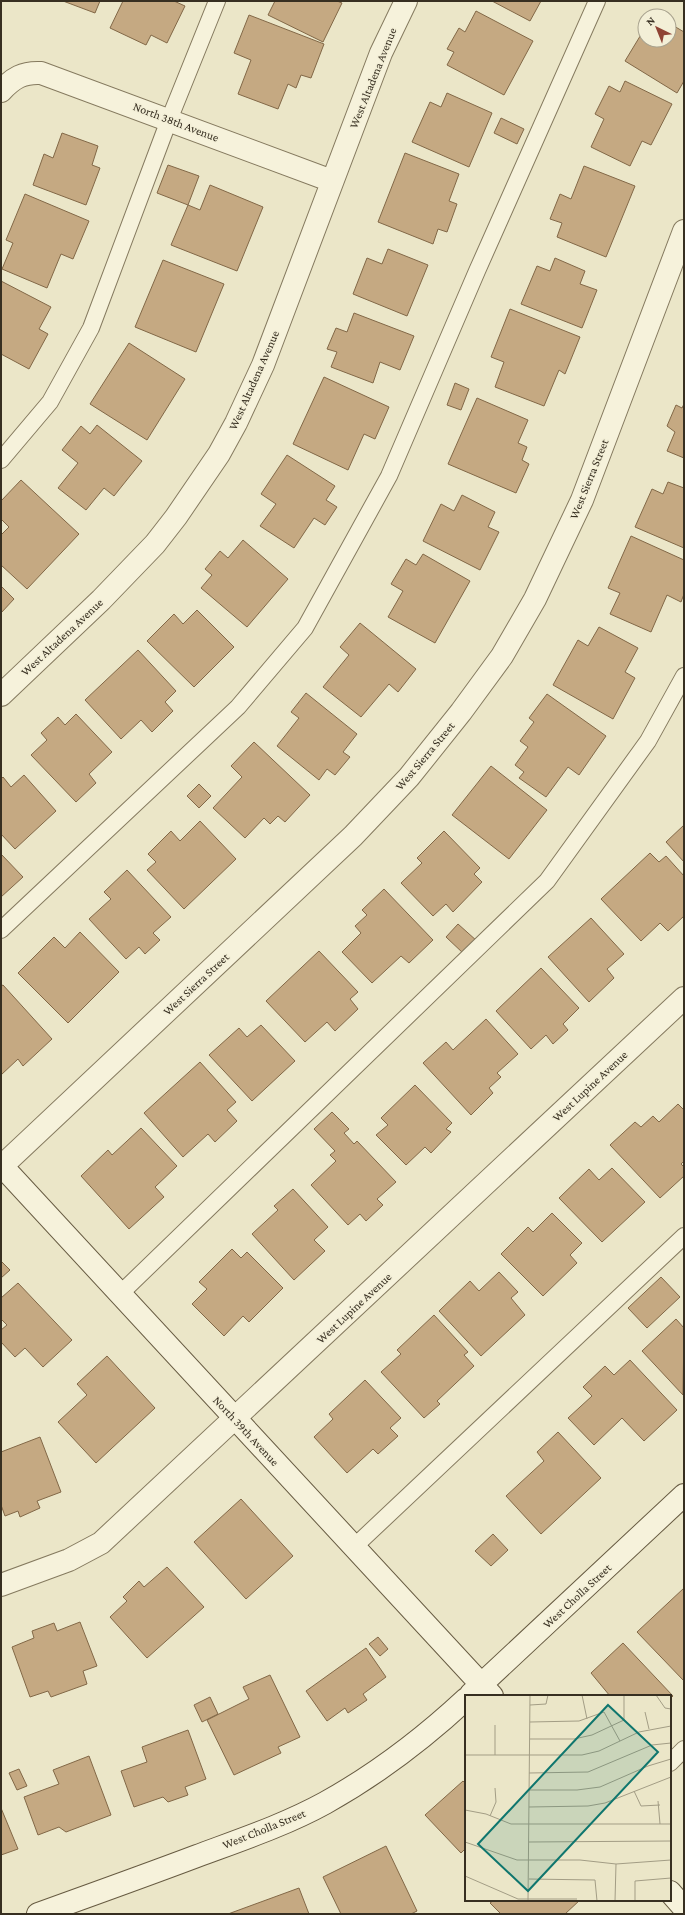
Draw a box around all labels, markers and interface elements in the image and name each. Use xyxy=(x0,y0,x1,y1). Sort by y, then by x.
north arrow xyxy=(637,8,677,48)
text: N xyxy=(643,13,657,28)
street label: West Altadena Avenue xyxy=(346,26,400,130)
street label: North 38th Avenue xyxy=(131,99,221,145)
street label: West Altadena Avenue xyxy=(226,328,282,432)
street label: West Sierra Street xyxy=(567,436,612,521)
street label: West Altadena Avenue xyxy=(18,595,106,679)
street label: West Sierra Street xyxy=(392,718,458,793)
street label: West Sierra Street xyxy=(160,949,233,1018)
street label: West Lupine Avenue xyxy=(549,1048,631,1124)
street label: West Lupine Avenue xyxy=(313,1270,395,1346)
street label: North 39th Avenue xyxy=(210,1393,282,1469)
street label: West Cholla Street xyxy=(540,1560,615,1631)
inset map xyxy=(465,1695,671,1901)
street label: West Cholla Street xyxy=(220,1806,309,1852)

